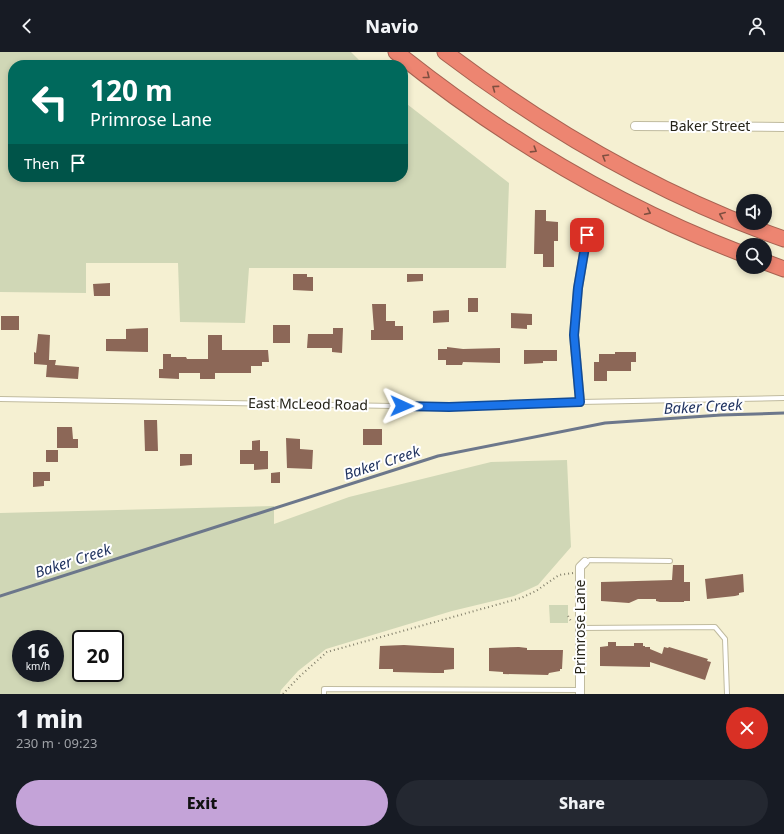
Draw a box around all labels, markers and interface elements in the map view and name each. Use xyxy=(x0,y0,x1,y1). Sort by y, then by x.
text: Navio xyxy=(365,14,419,38)
icon: back xyxy=(16,15,38,37)
icon: person xyxy=(746,15,768,37)
text: 120 m xyxy=(90,71,173,109)
one-way arrow xyxy=(422,71,429,78)
icon: left xyxy=(24,76,76,128)
one-way arrow xyxy=(492,85,499,93)
text: Primrose Lane xyxy=(90,107,212,131)
street label: Baker Street xyxy=(670,116,750,135)
one-way arrow xyxy=(530,145,537,153)
icon: arrive xyxy=(67,152,89,174)
text: Then xyxy=(24,153,59,173)
one-way arrow xyxy=(602,154,609,161)
map controls xyxy=(736,194,772,274)
button: sound xyxy=(736,194,772,230)
one-way arrow xyxy=(643,207,651,215)
one-way arrow xyxy=(718,211,725,219)
pin xyxy=(570,218,604,252)
icon: arrive xyxy=(576,224,598,246)
button: search xyxy=(736,238,772,274)
position arrow xyxy=(381,385,423,427)
street label: East McLeod Road xyxy=(248,393,368,414)
water label: Baker Creek xyxy=(663,394,743,418)
water label: Baker Creek xyxy=(341,440,423,484)
water label: Baker Creek xyxy=(32,538,114,582)
street label: Primrose Lane xyxy=(570,579,589,674)
speed limit sign: 20 xyxy=(72,630,124,682)
text: 16 xyxy=(27,637,49,664)
text: km/h xyxy=(26,659,50,673)
text: 1 min xyxy=(16,702,83,735)
button: close xyxy=(726,707,768,749)
text: 230 m · 09:23 xyxy=(16,734,97,752)
button: Exit xyxy=(16,780,388,826)
button: Share xyxy=(396,780,768,826)

